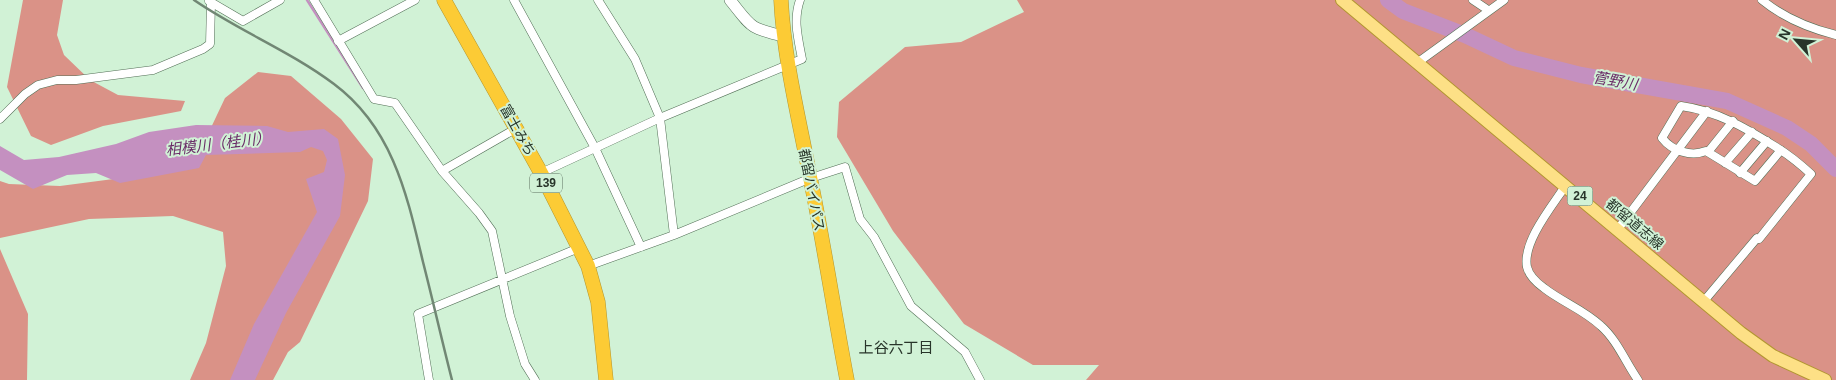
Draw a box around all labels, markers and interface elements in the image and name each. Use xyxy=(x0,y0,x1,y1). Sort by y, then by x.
north arrow xyxy=(1771,15,1821,65)
text: N xyxy=(1775,26,1794,42)
water label: 菅野川 xyxy=(1591,68,1641,93)
street label: 富士みち xyxy=(497,102,539,158)
water label: 相模川（桂川） xyxy=(165,129,271,158)
street label: 都留バイパス xyxy=(796,147,828,233)
road number: 139 xyxy=(530,174,562,192)
road number: 24 xyxy=(1568,187,1592,206)
street label: 都留道志線 xyxy=(1603,195,1667,253)
district label: 上谷六丁目 xyxy=(858,339,934,356)

